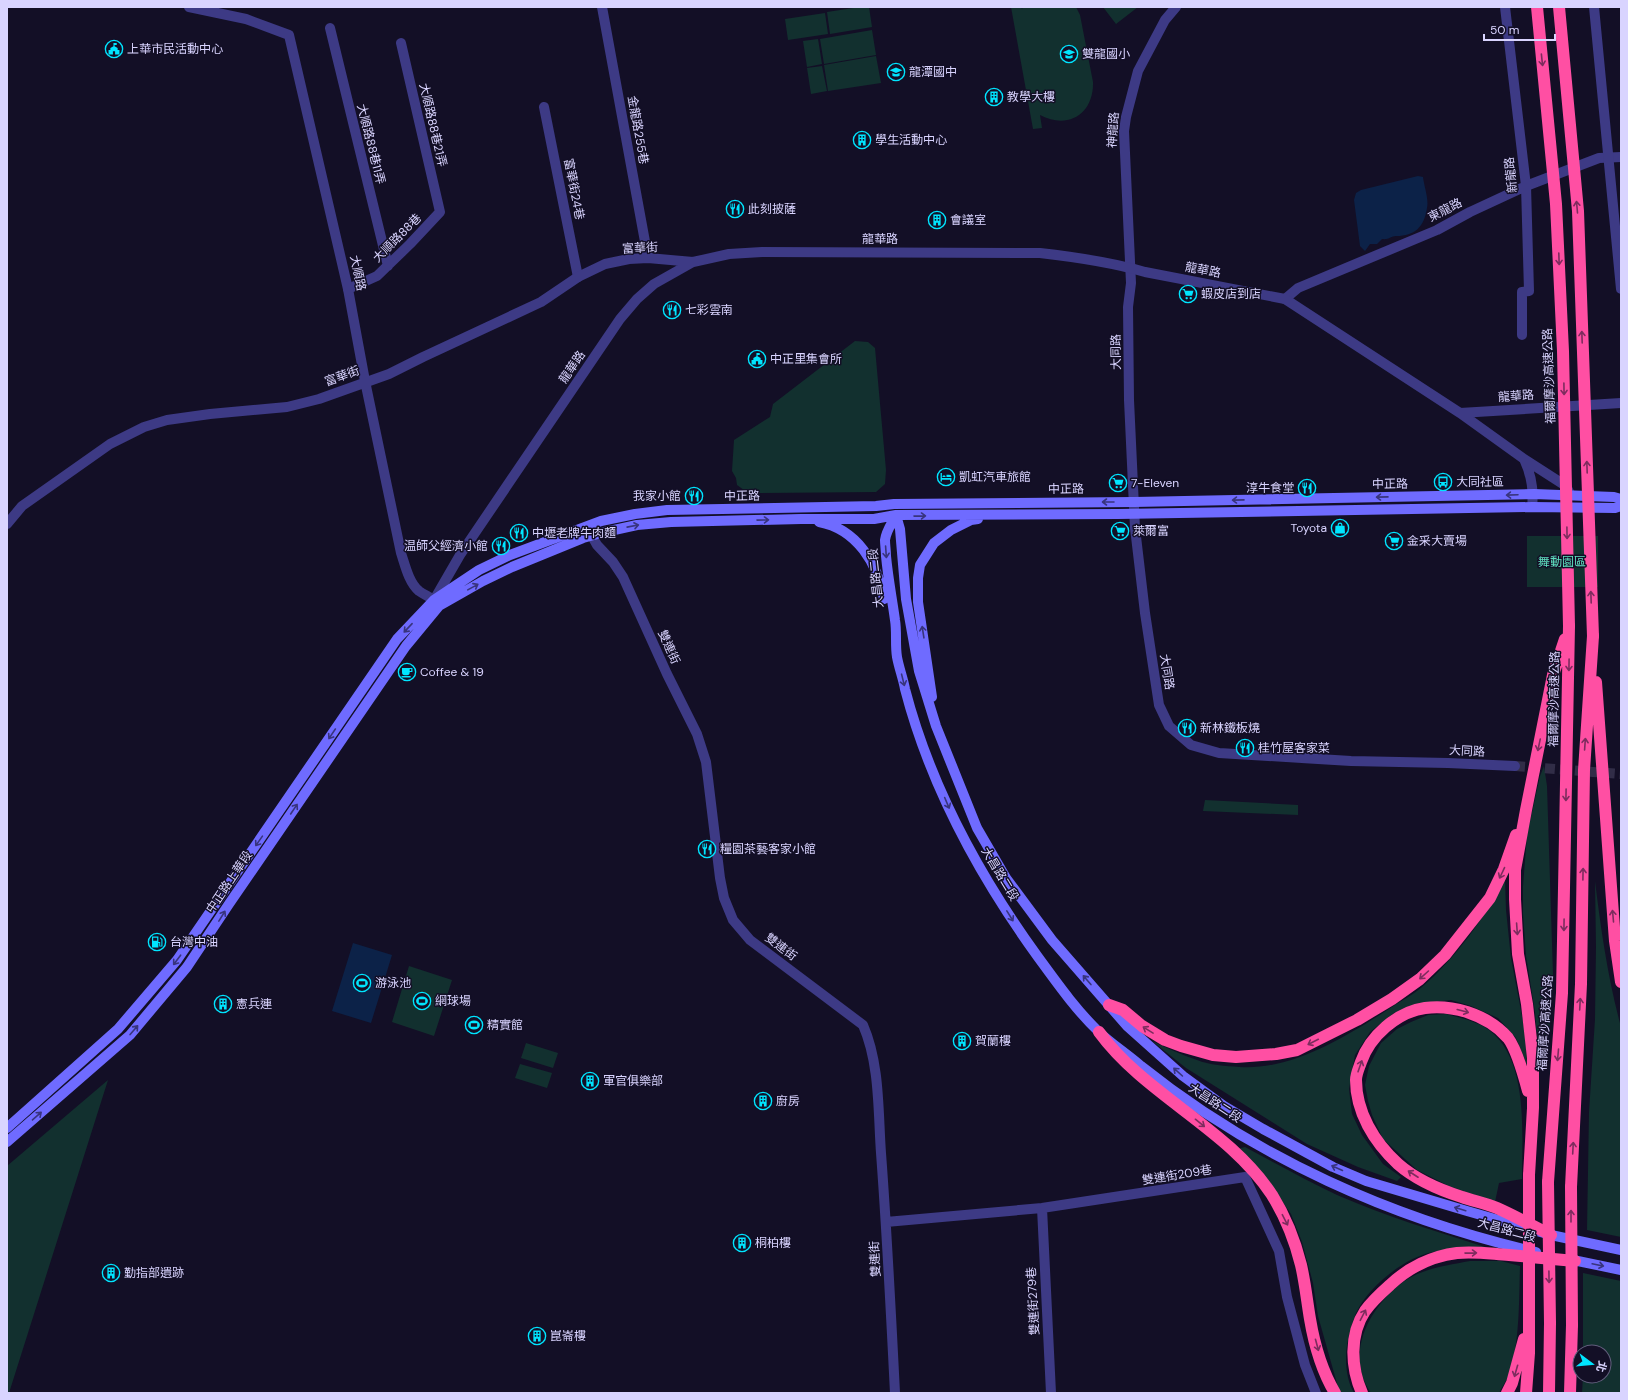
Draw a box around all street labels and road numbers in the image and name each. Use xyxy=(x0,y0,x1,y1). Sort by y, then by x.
street label: 大順路88巷21弄 xyxy=(416,82,450,168)
street label: 金龍路255巷 xyxy=(624,94,652,166)
street label: 大順路88巷11弄 xyxy=(353,102,389,186)
street label: 神龍路 xyxy=(1104,111,1122,149)
street label: 新龍路 xyxy=(1501,156,1521,194)
street label: 富華街24巷 xyxy=(560,157,588,221)
street label: 東龍路 xyxy=(1425,195,1465,225)
street label: 大順路88巷 xyxy=(369,210,425,266)
street label: 龍華路 xyxy=(862,231,898,247)
street label: 富華街 xyxy=(622,239,658,257)
street label: 大順路 xyxy=(346,254,370,292)
street label: 龍華路 xyxy=(1184,259,1222,281)
street label: 福爾摩沙高速公路 xyxy=(1539,328,1559,424)
street label: 大同路 xyxy=(1108,334,1124,370)
street label: 龍華路 xyxy=(555,348,589,386)
street label: 富華街 xyxy=(322,362,362,390)
street label: 龍華路 xyxy=(1497,387,1535,405)
street label: 中正路 xyxy=(1372,476,1408,492)
street label: 中正路 xyxy=(1048,481,1084,497)
street label: 中正路 xyxy=(724,488,760,504)
street label: 大昌路二段 xyxy=(865,547,887,609)
street label: 雙連街 xyxy=(654,627,684,667)
street label: 福爾摩沙高速公路 xyxy=(1545,651,1563,747)
street label: 大同路 xyxy=(1156,653,1178,691)
street label: 大同路 xyxy=(1449,742,1485,760)
street label: 大昌路二段 xyxy=(978,844,1022,904)
street label: 中正路上華段 xyxy=(202,848,256,916)
street label: 雙連街 xyxy=(762,930,800,964)
street label: 福爾摩沙高速公路 xyxy=(1534,975,1556,1071)
street label: 大昌路二段 xyxy=(1185,1080,1245,1126)
street label: 雙連街209巷 xyxy=(1141,1162,1213,1188)
street label: 大昌路二段 xyxy=(1476,1215,1538,1245)
street label: 雙連街 xyxy=(866,1241,884,1277)
street label: 雙連街279巷 xyxy=(1023,1266,1043,1336)

